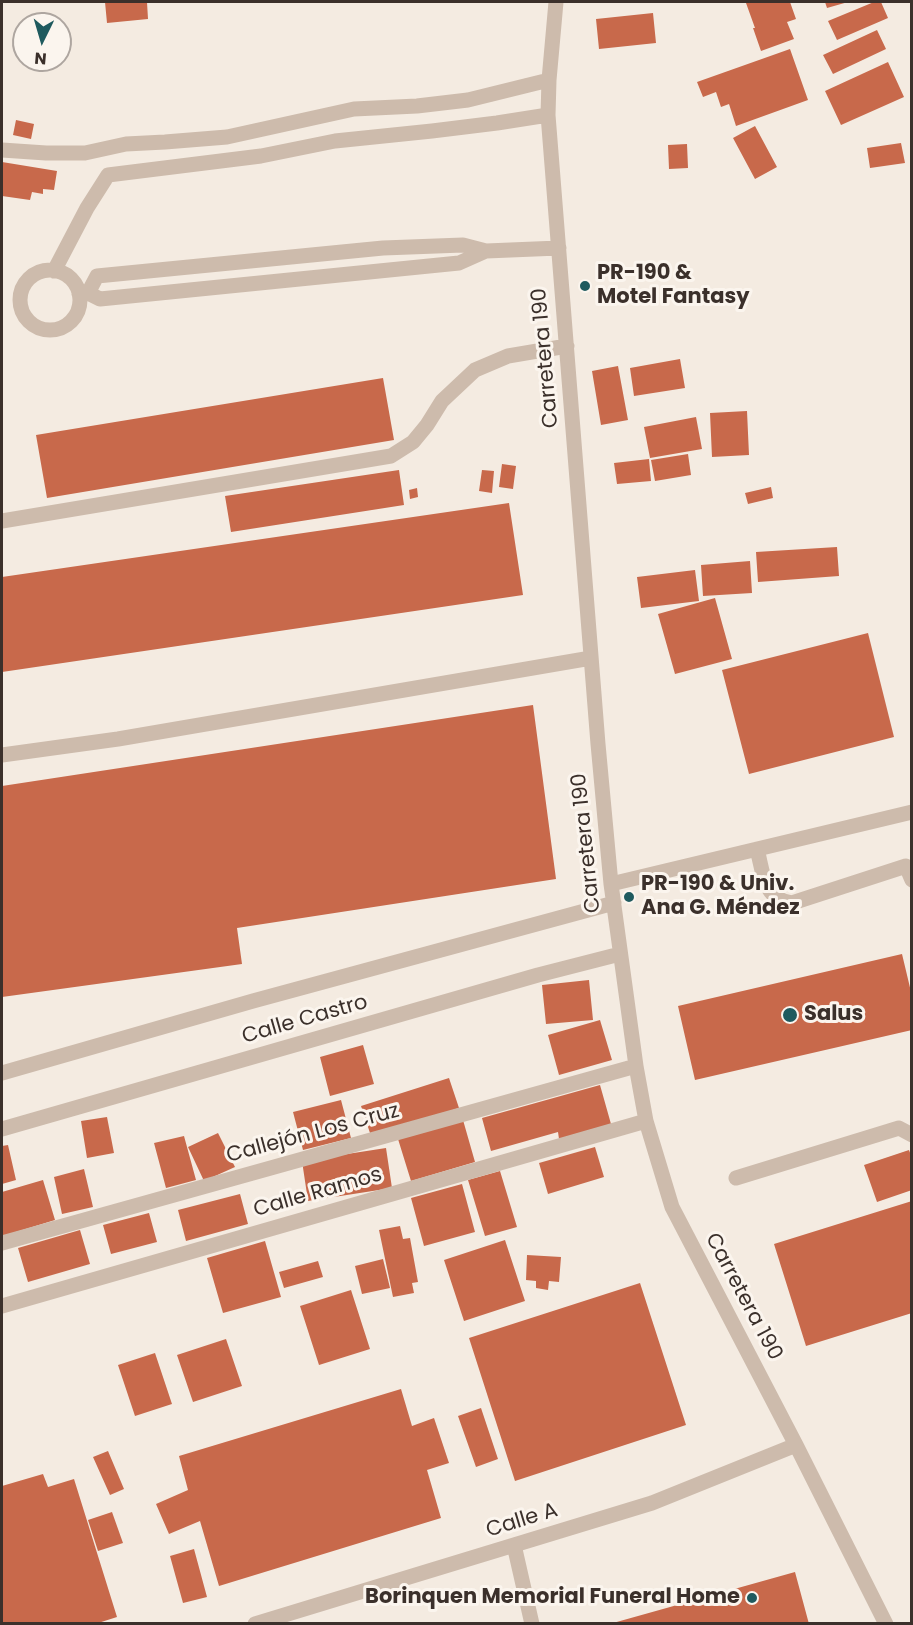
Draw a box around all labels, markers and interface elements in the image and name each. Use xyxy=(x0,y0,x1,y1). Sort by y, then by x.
north arrow xyxy=(12,12,72,72)
text: N xyxy=(34,46,48,70)
place label: PR-190 & Motel Fantasy xyxy=(597,261,749,311)
marker: PR-190 & Motel Fantasy xyxy=(578,279,592,293)
street label: Carretera 190 xyxy=(527,287,565,429)
street label: Carretera 190 xyxy=(567,772,607,914)
place label: PR-190 & Univ. Ana G. Méndez xyxy=(641,872,800,922)
marker: PR-190 & Univ. Ana G. Méndez xyxy=(622,890,636,904)
street label: Calle Castro xyxy=(239,990,371,1050)
place label: Salus xyxy=(804,1002,863,1028)
marker: Salus xyxy=(781,1006,799,1024)
street label: Callejón Los Cruz xyxy=(224,1099,402,1169)
street label: Calle Ramos xyxy=(251,1163,385,1223)
street label: Carretera 190 xyxy=(699,1229,787,1365)
street label: Calle A xyxy=(483,1498,561,1544)
place label: Borinquen Memorial Funeral Home xyxy=(365,1585,740,1611)
marker: Borinquen Memorial Funeral Home xyxy=(745,1591,759,1605)

